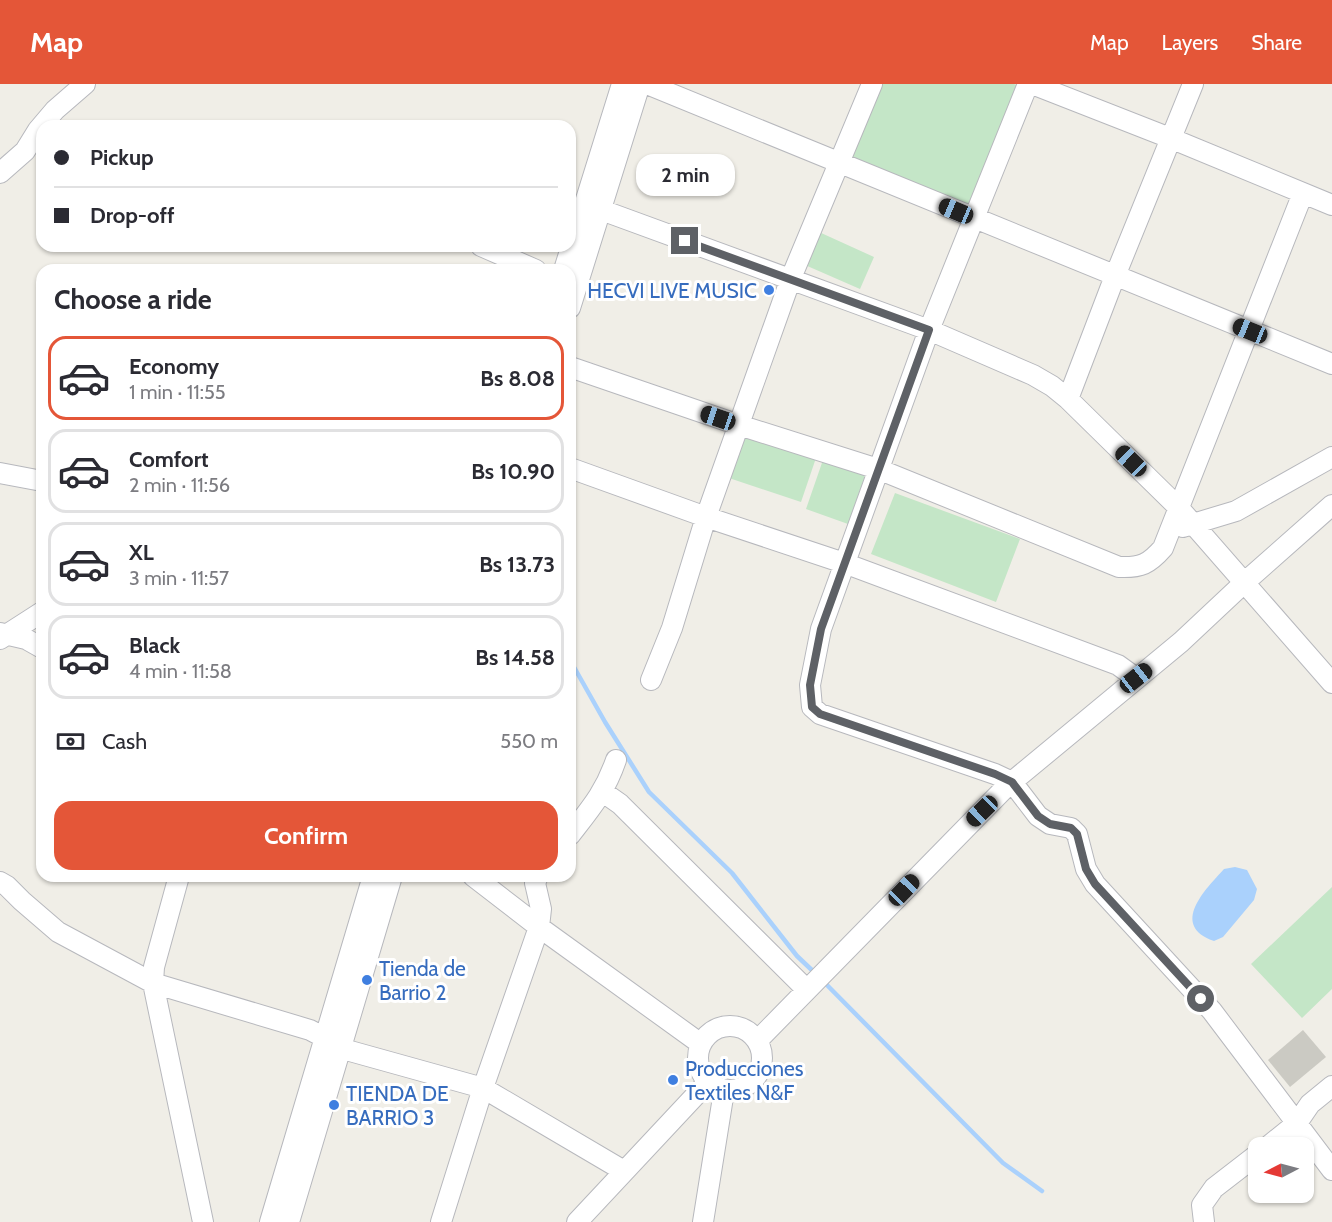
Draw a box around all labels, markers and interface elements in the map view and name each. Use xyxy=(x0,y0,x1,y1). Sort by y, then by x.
text: Map xyxy=(30,25,83,59)
text: Map xyxy=(1090,30,1129,55)
text: Layers xyxy=(1162,30,1218,55)
text: Share xyxy=(1251,30,1302,55)
text: Pickup xyxy=(90,144,154,171)
callout: 2 min xyxy=(636,154,734,196)
text: 2 min xyxy=(661,163,710,187)
car xyxy=(936,196,976,226)
text: Drop-off xyxy=(90,202,174,229)
route end xyxy=(671,227,698,254)
place label: HECVI LIVE MUSIC xyxy=(587,278,757,303)
text: Choose a ride xyxy=(54,283,212,316)
marker: HECVI LIVE MUSIC xyxy=(762,283,776,297)
car xyxy=(1230,316,1270,346)
icon: car xyxy=(57,351,111,405)
text: Economy xyxy=(129,353,219,380)
text: Bs 8.08 xyxy=(480,365,555,392)
text: 1 min · 11:55 xyxy=(129,380,226,404)
car xyxy=(698,404,738,432)
car xyxy=(1112,442,1150,480)
icon: car xyxy=(57,444,111,498)
text: Comfort xyxy=(129,446,208,473)
text: Bs 10.90 xyxy=(471,458,555,485)
text: 2 min · 11:56 xyxy=(129,473,230,497)
icon: car xyxy=(57,537,111,591)
text: XL xyxy=(129,539,154,566)
text: Bs 13.73 xyxy=(479,551,555,578)
text: 3 min · 11:57 xyxy=(129,566,229,590)
icon: car xyxy=(57,630,111,684)
text: Black xyxy=(129,632,180,659)
text: Bs 14.58 xyxy=(475,644,555,671)
text: 4 min · 11:58 xyxy=(129,659,232,683)
car xyxy=(1116,660,1156,696)
icon: cash xyxy=(54,725,87,758)
text: Cash xyxy=(102,728,147,755)
text: 550 m xyxy=(500,729,558,753)
car xyxy=(963,792,1001,830)
button: Confirm xyxy=(54,801,558,870)
car xyxy=(885,871,923,909)
place label: Tienda de Barrio 2 xyxy=(379,956,466,1005)
marker: Tienda de Barrio 2 xyxy=(360,973,374,987)
route start xyxy=(1187,985,1214,1012)
place label: Producciones Textiles N&F xyxy=(685,1056,804,1105)
marker: Producciones Textiles N&F xyxy=(666,1073,680,1087)
place label: TIENDA DE BARRIO 3 xyxy=(346,1081,449,1130)
marker: TIENDA DE BARRIO 3 xyxy=(327,1098,341,1112)
north arrow xyxy=(1248,1137,1314,1203)
map controls xyxy=(1248,1137,1314,1203)

